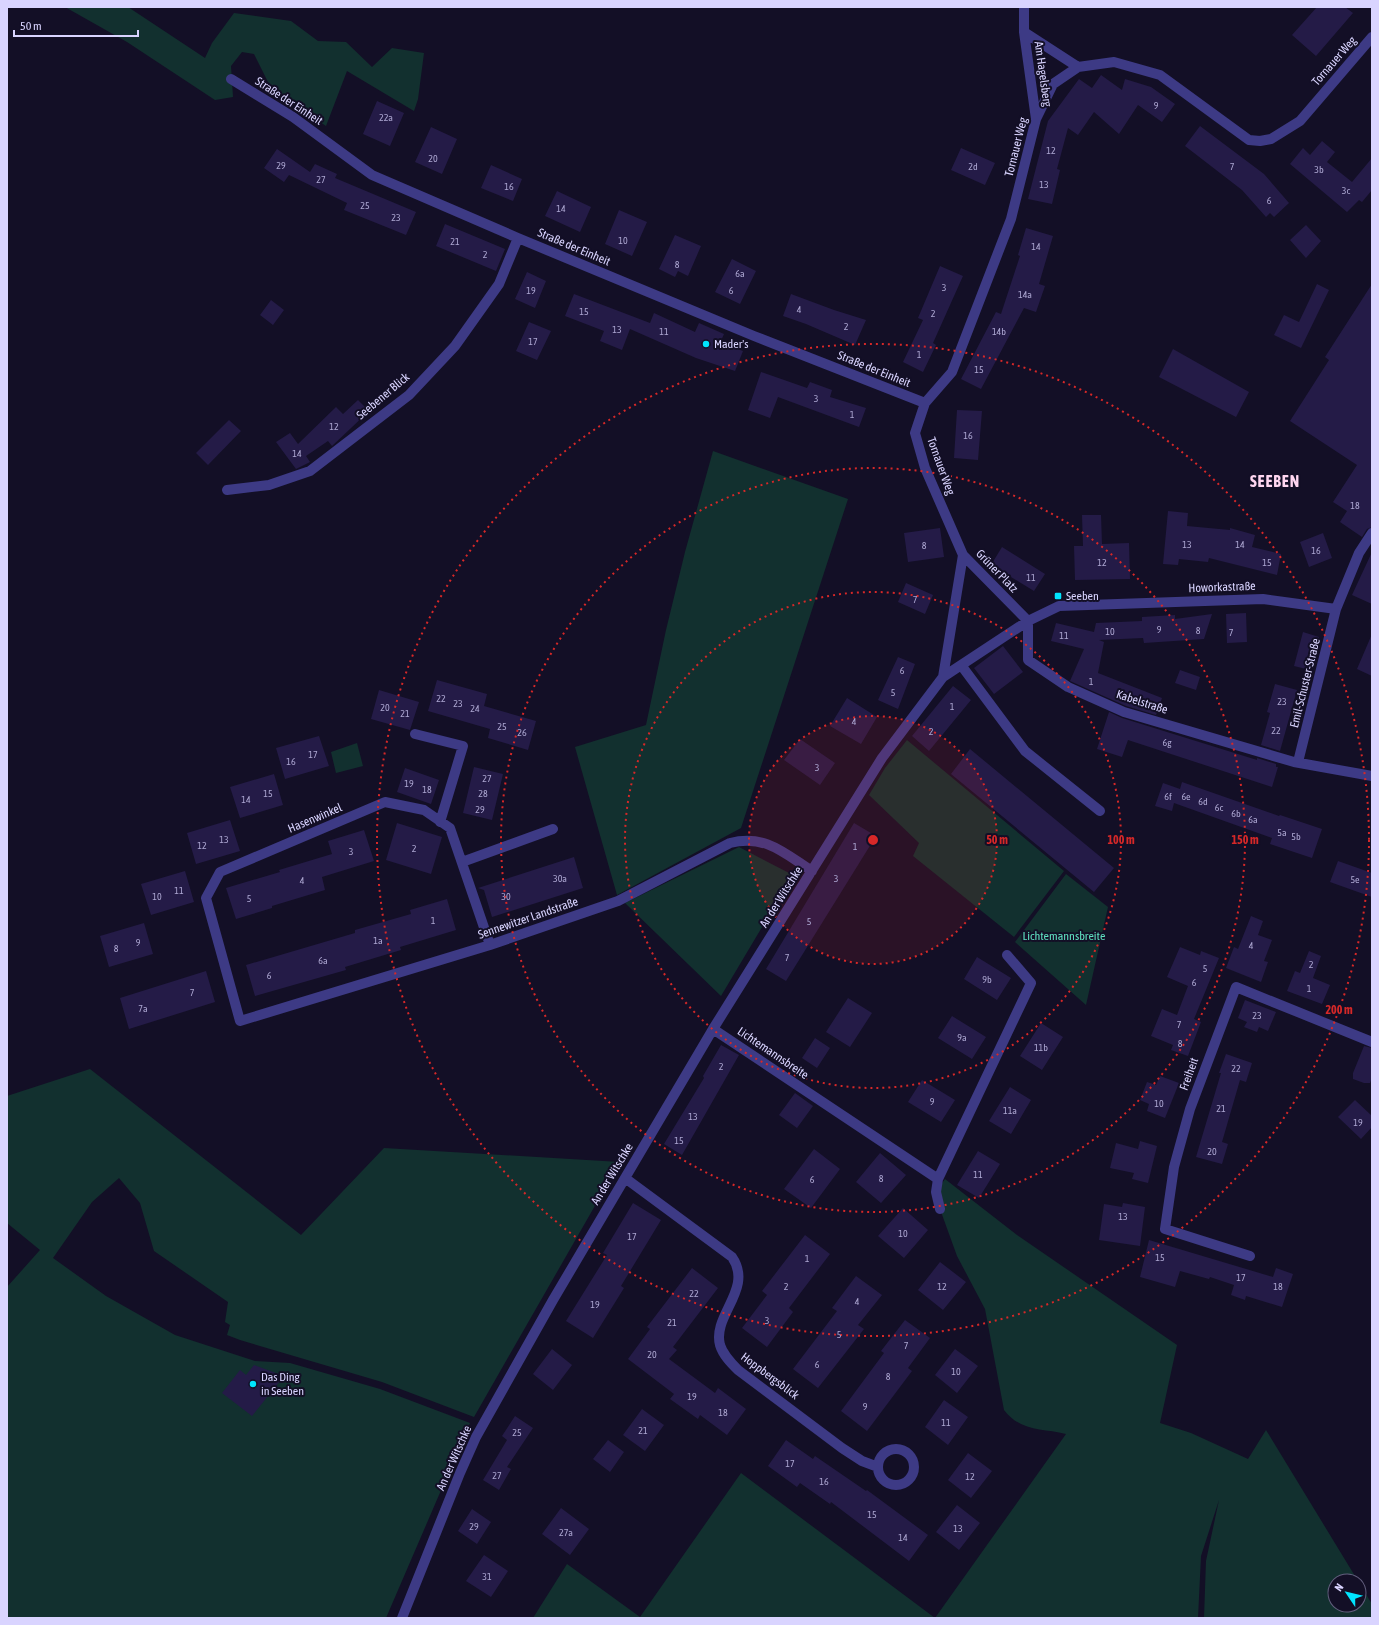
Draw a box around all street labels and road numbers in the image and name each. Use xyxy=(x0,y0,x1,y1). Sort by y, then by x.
street label: Tornauer Weg xyxy=(1309,33,1360,88)
street label: Am Hagelsberg xyxy=(1031,40,1055,108)
street label: Straße der Einheit xyxy=(253,74,326,128)
street label: Tornauer Weg xyxy=(1002,115,1030,178)
street label: Straße der Einheit xyxy=(536,225,613,269)
street label: Straße der Einheit xyxy=(835,348,913,390)
street label: Seebener Blick xyxy=(354,369,413,422)
street label: Tornauer Weg xyxy=(924,435,958,498)
street label: Grüner Platz xyxy=(973,547,1021,596)
street label: Howorkastraße xyxy=(1188,579,1256,595)
street label: Emil-Schuster-Straße xyxy=(1287,637,1323,729)
street label: Kabelstraße xyxy=(1115,687,1169,717)
street label: Hasenwinkel xyxy=(286,800,345,836)
street label: An der Witschke xyxy=(757,864,805,930)
street label: Sennewitzer Landstraße xyxy=(476,894,580,942)
street label: Lichtemannsbreite xyxy=(735,1024,811,1082)
street label: Freiheit xyxy=(1177,1055,1202,1092)
street label: An der Witschke xyxy=(588,1141,636,1207)
street label: Hoppbergsblick xyxy=(738,1350,802,1403)
street label: An der Witschke xyxy=(433,1423,475,1493)

